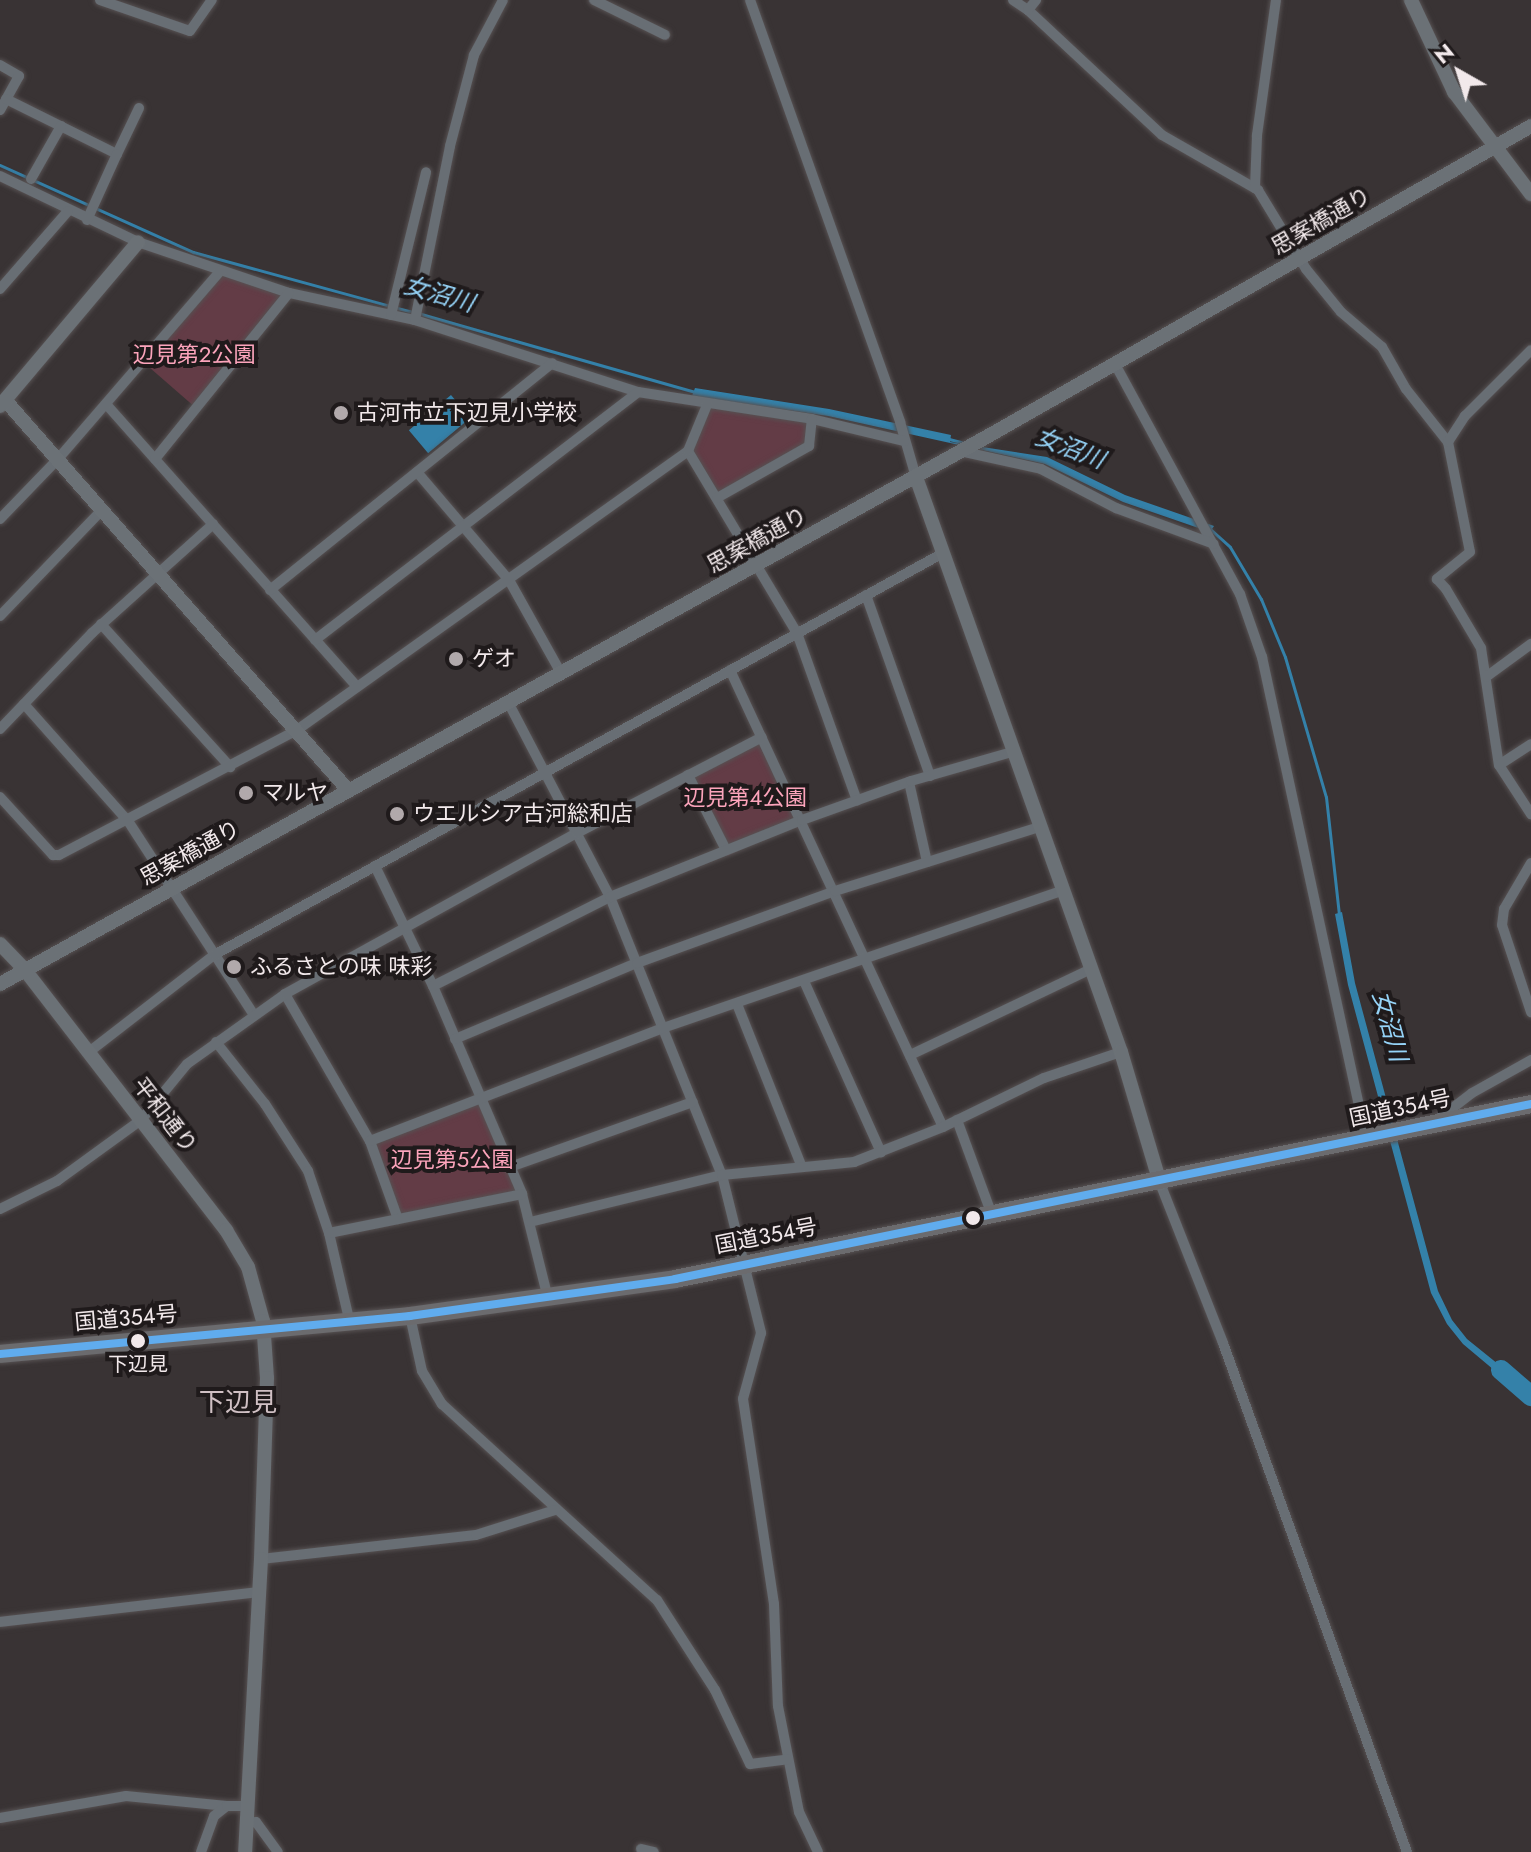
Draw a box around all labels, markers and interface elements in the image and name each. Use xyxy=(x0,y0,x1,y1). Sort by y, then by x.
north arrow xyxy=(1419,32,1499,112)
text: N xyxy=(1427,35,1461,71)
street label: 思案橋通り xyxy=(1267,182,1375,260)
water label: 女沼川 xyxy=(400,270,478,318)
park label: 辺見第2公園 xyxy=(133,342,255,368)
place label: 古河市立下辺見小学校 xyxy=(357,400,577,426)
marker: 古河市立下辺見小学校 xyxy=(332,404,350,422)
water label: 女沼川 xyxy=(1031,422,1109,474)
street label: 思案橋通り xyxy=(702,502,812,578)
place label: ゲオ xyxy=(472,646,516,672)
marker: ゲオ xyxy=(447,650,465,668)
place label: マルヤ xyxy=(262,780,328,806)
marker: マルヤ xyxy=(237,784,255,802)
park label: 辺見第4公園 xyxy=(684,785,806,811)
place label: ウエルシア古河総和店 xyxy=(413,801,633,827)
marker: ウエルシア古河総和店 xyxy=(388,805,406,823)
street label: 思案橋通り xyxy=(135,815,245,891)
place label: ふるさとの味 味彩 xyxy=(250,954,433,980)
marker: ふるさとの味 味彩 xyxy=(225,958,243,976)
water label: 女沼川 xyxy=(1367,987,1413,1065)
street label: 平和通り xyxy=(128,1072,202,1158)
street label: 国道354号 xyxy=(1347,1084,1453,1132)
park label: 辺見第5公園 xyxy=(391,1147,513,1173)
unlabelled marker xyxy=(965,1210,981,1226)
street label: 国道354号 xyxy=(713,1213,819,1259)
street label: 国道354号 xyxy=(73,1300,179,1336)
marker: 下辺見 xyxy=(130,1333,146,1349)
place label: 下辺見 xyxy=(108,1352,168,1376)
district label: 下辺見 xyxy=(199,1387,277,1419)

